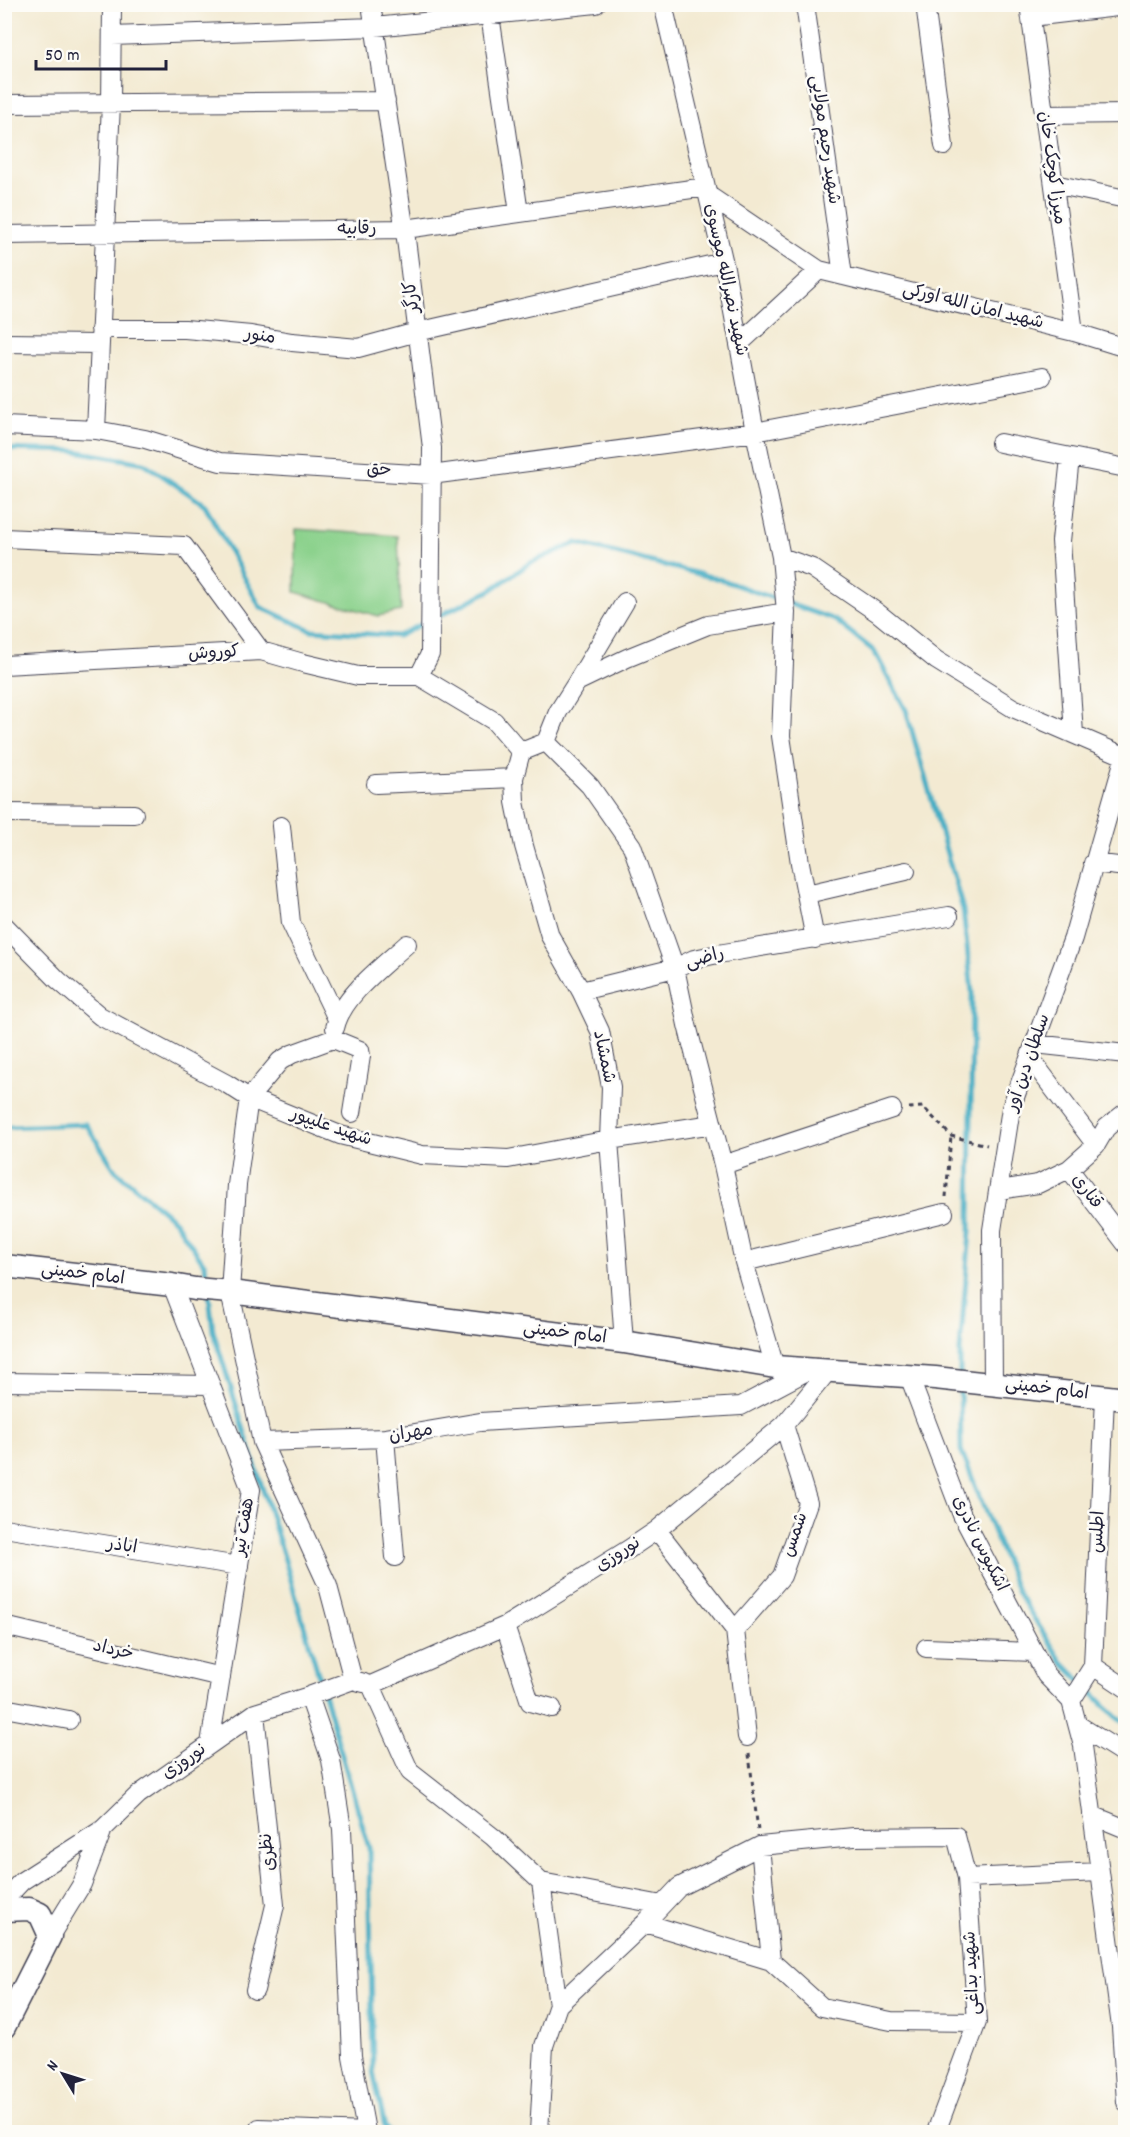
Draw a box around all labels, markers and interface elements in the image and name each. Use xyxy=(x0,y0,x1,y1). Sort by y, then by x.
scale bar xyxy=(36,33,166,71)
text: 50 m xyxy=(45,44,80,69)
street label: شهید رحیم مولایی xyxy=(803,74,845,206)
street label: میرزا کوچک خان xyxy=(1031,109,1071,227)
street label: شهید نصرالله موسوی xyxy=(697,202,753,358)
street label: رقابیه xyxy=(337,217,377,243)
street label: شهید امان الله اورکی xyxy=(900,277,1046,337)
street label: کارگر xyxy=(399,279,428,317)
street label: منور xyxy=(241,322,277,352)
street label: حق xyxy=(366,458,392,484)
street label: کوروش xyxy=(188,640,241,668)
street label: راضی xyxy=(683,942,727,976)
street label: سلطان دین آور xyxy=(1000,1011,1057,1117)
street label: شمشاد xyxy=(585,1028,621,1086)
street label: شهید علیپور xyxy=(285,1102,375,1154)
street label: قناری xyxy=(1064,1169,1108,1215)
street label: امام خمینی xyxy=(40,1257,126,1293)
street label: امام خمینی xyxy=(522,1316,608,1352)
street label: امام خمینی xyxy=(1004,1372,1090,1408)
street label: مهران xyxy=(387,1418,435,1450)
street label: اشکبوس نادری xyxy=(945,1492,1013,1596)
street label: هفت تیر xyxy=(228,1496,262,1560)
street label: شمس xyxy=(777,1509,815,1561)
street label: اطلس xyxy=(1085,1510,1113,1554)
street label: نوروزی xyxy=(591,1531,647,1579)
street label: اباذر xyxy=(103,1532,139,1562)
street label: خرداد xyxy=(90,1634,136,1668)
street label: نوروزی xyxy=(157,1737,213,1787)
street label: نظری xyxy=(255,1832,283,1872)
street label: شهید بداغی xyxy=(958,1930,988,2016)
north arrow xyxy=(33,2044,93,2104)
text: N xyxy=(42,2056,65,2076)

